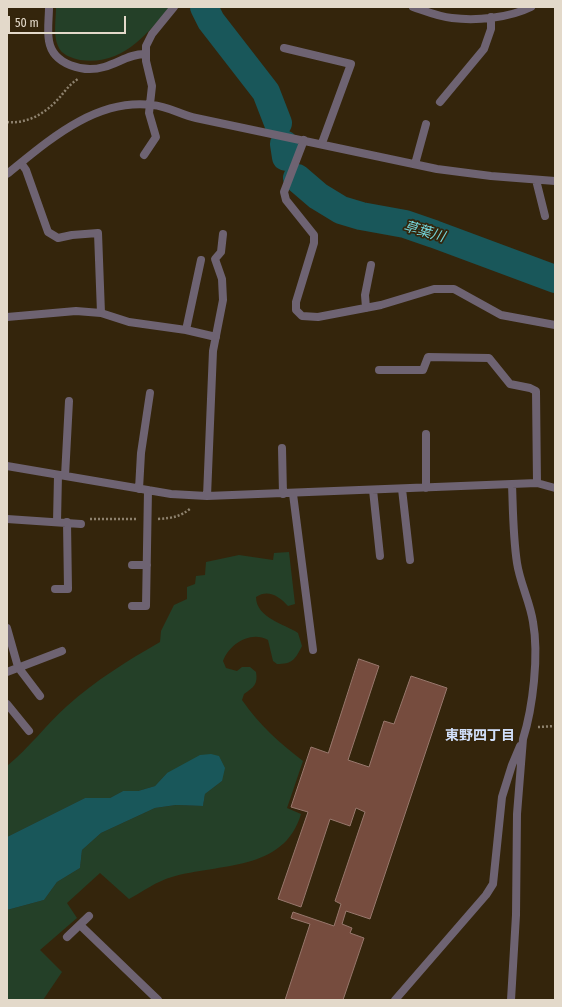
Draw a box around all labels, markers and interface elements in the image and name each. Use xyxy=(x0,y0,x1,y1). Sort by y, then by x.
scale bar xyxy=(10,8,128,34)
text: 50 m xyxy=(15,16,39,30)
water label: 草葉川 xyxy=(401,218,447,246)
district label: 東野四丁目 xyxy=(445,728,515,744)

